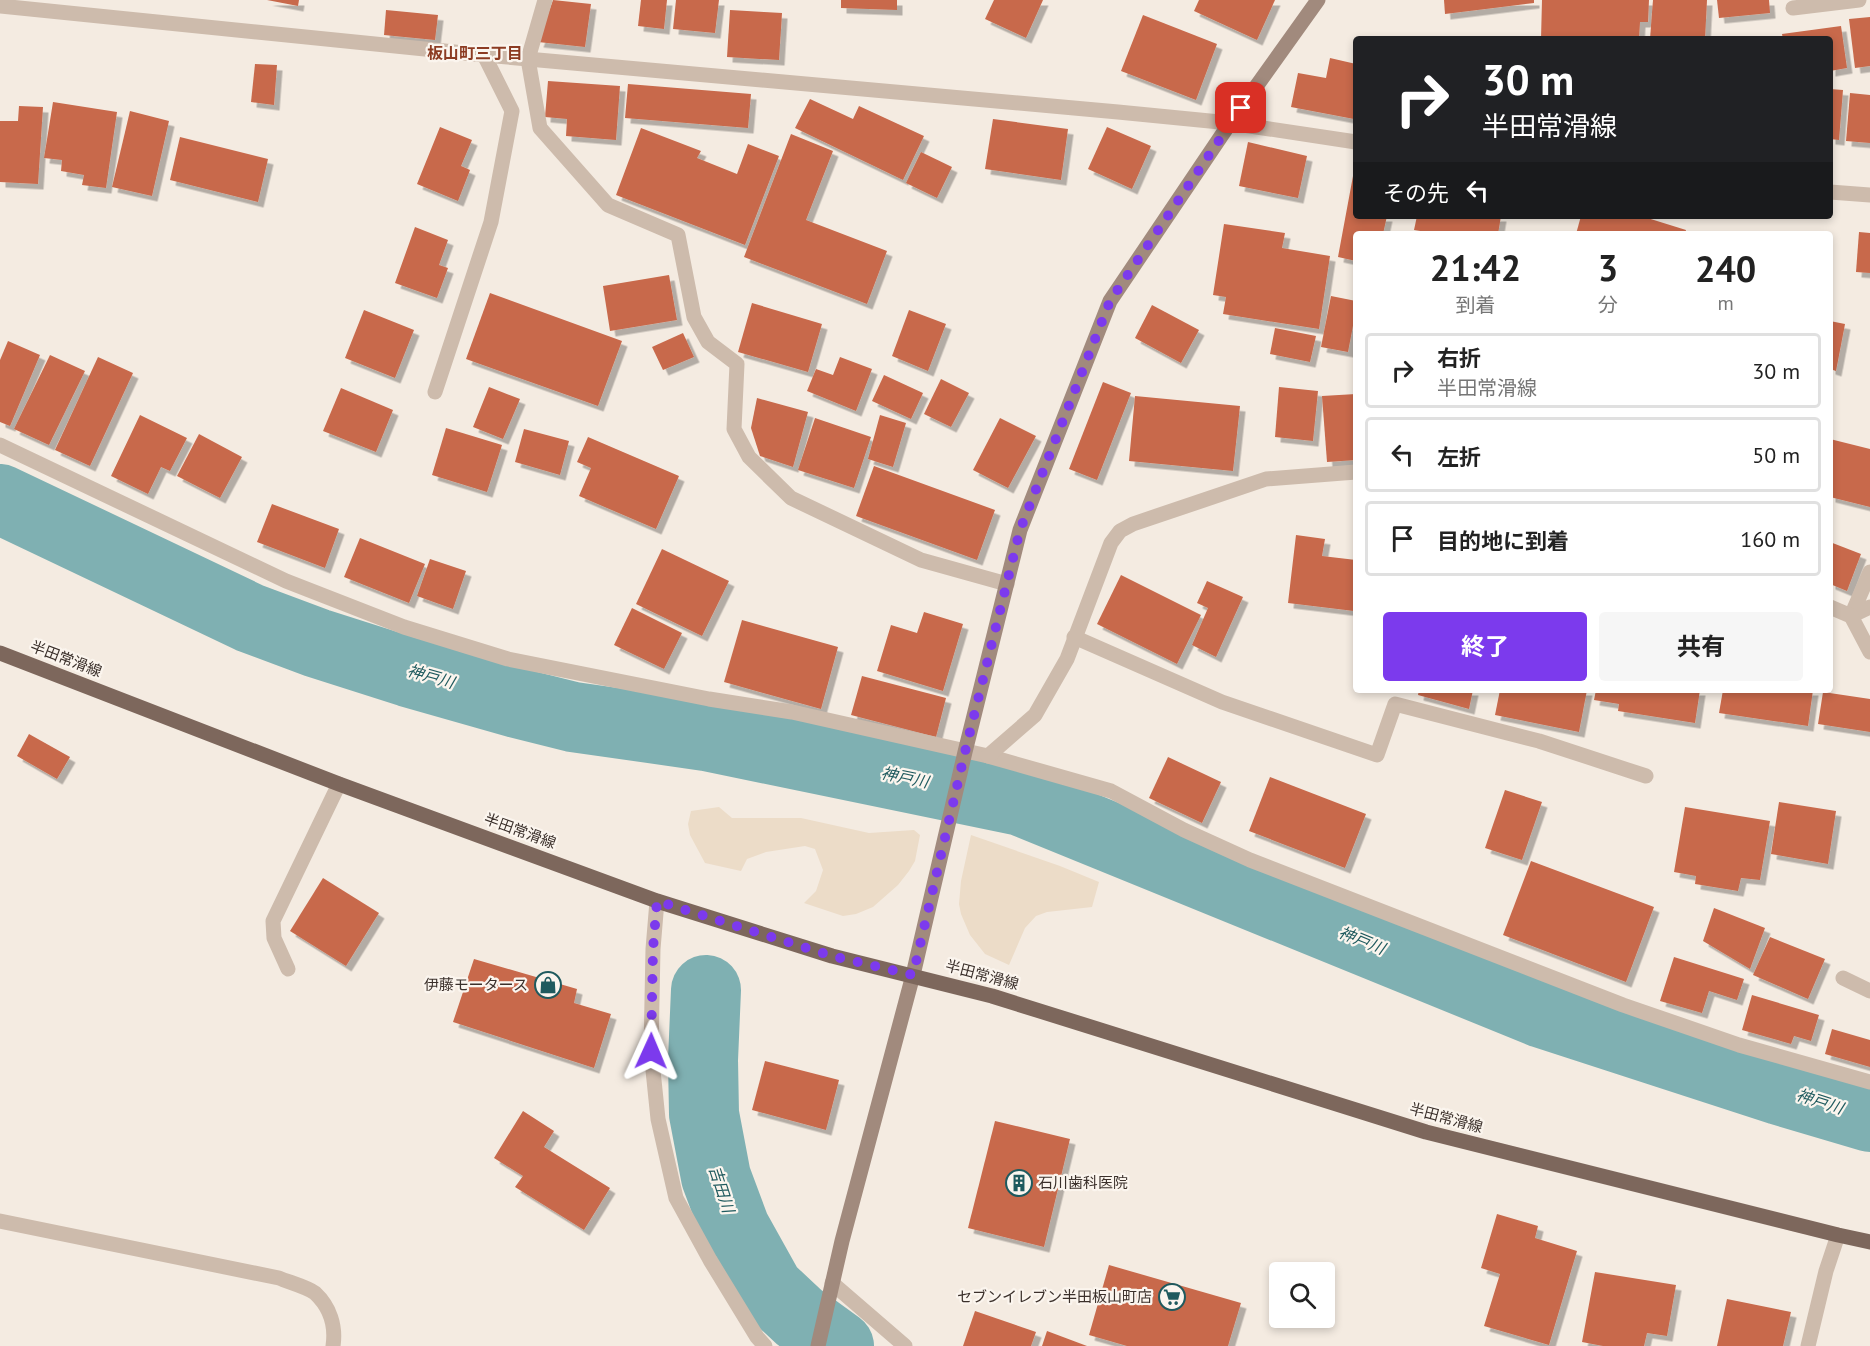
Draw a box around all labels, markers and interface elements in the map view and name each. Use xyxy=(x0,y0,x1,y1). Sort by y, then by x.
district label: 板山町三丁目 xyxy=(427,43,523,63)
text: 30 m xyxy=(1482,52,1574,107)
icon: right xyxy=(1383,60,1461,138)
pin xyxy=(1215,82,1266,133)
icon: arrive xyxy=(1224,91,1257,124)
text: 半田常滑線 xyxy=(1482,109,1617,143)
icon: left xyxy=(1461,174,1494,207)
text: その先 xyxy=(1383,179,1449,207)
text: 21:42 xyxy=(1430,244,1521,291)
text: 3 xyxy=(1598,244,1618,291)
text: 240 xyxy=(1695,245,1756,292)
text: m xyxy=(1717,290,1734,316)
text: 到着 xyxy=(1455,292,1495,318)
text: 分 xyxy=(1598,292,1618,318)
text: 右折 xyxy=(1437,344,1481,372)
icon: right xyxy=(1386,354,1419,387)
text: 30 m xyxy=(1752,357,1800,385)
text: 半田常滑線 xyxy=(1437,375,1537,401)
icon: left xyxy=(1386,438,1419,471)
text: 50 m xyxy=(1752,441,1800,469)
text: 左折 xyxy=(1437,443,1481,471)
icon: arrive xyxy=(1386,522,1419,555)
text: 160 m xyxy=(1740,525,1800,553)
text: 目的地に到着 xyxy=(1437,527,1569,555)
button: 終了 xyxy=(1383,612,1587,681)
button: 共有 xyxy=(1599,612,1803,681)
street label: 半田常滑線 xyxy=(28,636,105,681)
water label: 神戸川 xyxy=(405,660,459,693)
water label: 神戸川 xyxy=(879,762,933,792)
street label: 半田常滑線 xyxy=(482,809,559,852)
water label: 神戸川 xyxy=(1336,922,1390,959)
street label: 半田常滑線 xyxy=(943,956,1021,993)
shop icon: 伊藤モータース xyxy=(533,970,563,1000)
place label: 伊藤モータース xyxy=(424,975,528,994)
position arrow xyxy=(619,1019,683,1083)
water label: 神戸川 xyxy=(1794,1084,1848,1119)
street label: 半田常滑線 xyxy=(1407,1099,1485,1136)
water label: 吉田川 xyxy=(705,1163,740,1217)
building icon: 石川歯科医院 xyxy=(1004,1168,1034,1198)
place label: 石川歯科医院 xyxy=(1038,1173,1128,1192)
map controls xyxy=(1269,1262,1335,1328)
button: search xyxy=(1269,1262,1335,1328)
supermarket icon: セブンイレブン半田板山町店 xyxy=(1157,1282,1187,1312)
place label: セブンイレブン半田板山町店 xyxy=(957,1287,1152,1306)

